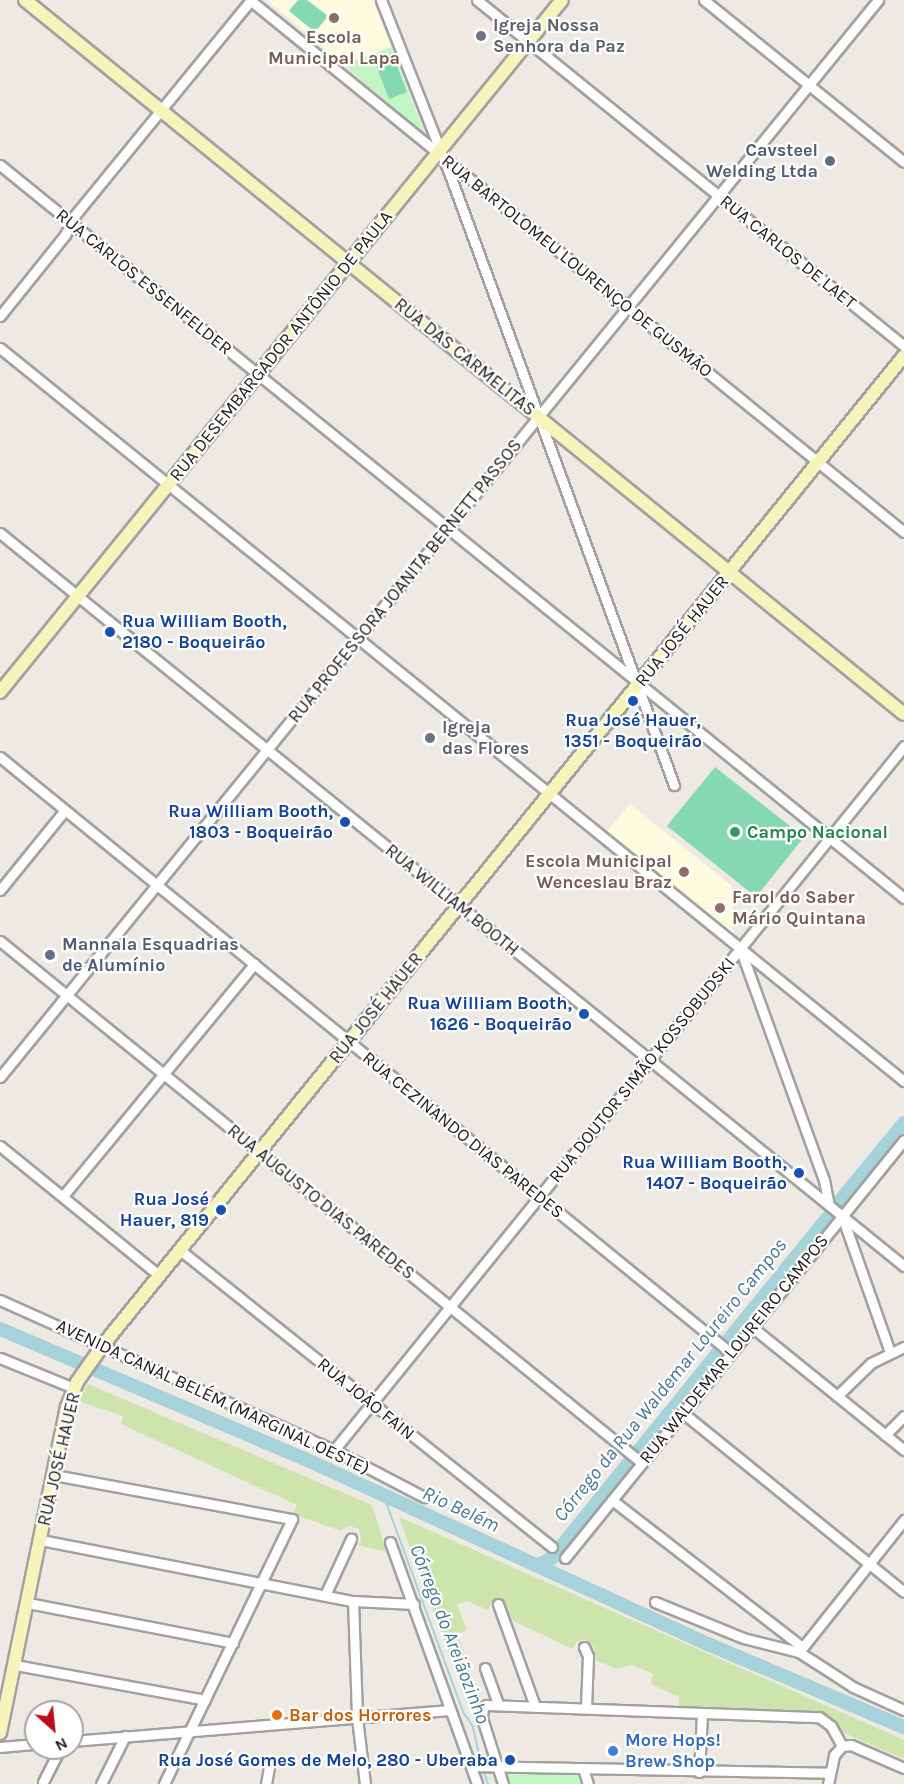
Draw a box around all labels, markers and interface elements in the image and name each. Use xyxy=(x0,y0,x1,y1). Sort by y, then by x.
marker: Escola Municipal Lapa xyxy=(327,11,341,25)
place label: Igreja Nossa Senhora da Paz xyxy=(493,15,625,57)
place label: Escola Municipal Lapa xyxy=(268,27,400,70)
marker: Igreja Nossa Senhora da Paz xyxy=(474,29,488,43)
place label: Cavsteel Welding Ltda xyxy=(706,140,818,182)
street label: RUA BARTOLOMEU LOURENÇO DE GUSMÃO xyxy=(437,150,717,382)
marker: Cavsteel Welding Ltda xyxy=(823,154,837,168)
street label: RUA CARLOS DE LAET xyxy=(715,190,861,314)
street label: RUA CARLOS ESSENFELDER xyxy=(52,204,236,360)
street label: RUA DESEMBARGADOR ANTÔNIO DE PAULA xyxy=(165,206,397,486)
street label: RUA DAS CARMELITAS xyxy=(390,293,540,421)
street label: RUA PROFESSORA JOANITA BERNETT PASSOS xyxy=(284,435,526,727)
street label: RUA JOSÉ HAUER xyxy=(631,571,733,691)
place label: Rua William Booth, 2180 - Boqueirão xyxy=(122,611,287,654)
marker: Rua William Booth, 2180 - Boqueirão xyxy=(103,625,117,639)
marker: Rua José Hauer, 1351 - Boqueirão xyxy=(626,694,640,708)
place label: Rua José Hauer, 1351 - Boqueirão xyxy=(564,710,702,752)
place label: Igreja das Flores xyxy=(442,717,529,760)
marker: Igreja das Flores xyxy=(423,731,437,745)
place label: Rua William Booth, 1803 - Boqueirão xyxy=(168,801,333,844)
marker: Rua William Booth, 1803 - Boqueirão xyxy=(338,815,352,829)
place label: Campo Nacional xyxy=(747,821,888,843)
marker: Campo Nacional xyxy=(728,825,742,839)
street label: RUA WILLIAM BOOTH xyxy=(381,839,523,961)
place label: Escola Municipal Wenceslau Braz xyxy=(525,851,672,894)
marker: Escola Municipal Wenceslau Braz xyxy=(677,865,691,879)
place label: Farol do Saber Mário Quintana xyxy=(732,887,866,930)
marker: Farol do Saber Mário Quintana xyxy=(713,901,727,915)
place label: Mannala Esquadrias de Alumínio xyxy=(62,934,239,976)
marker: Mannala Esquadrias de Alumínio xyxy=(43,948,57,962)
street label: RUA JOSÉ HAUER xyxy=(325,948,427,1068)
street label: RUA DOUTOR SIMÃO KOSSOBUDSKI xyxy=(544,953,740,1187)
place label: Rua William Booth, 1626 - Boqueirão xyxy=(407,993,572,1036)
marker: Rua William Booth, 1626 - Boqueirão xyxy=(577,1007,591,1021)
street label: RUA CEZINANDO DIAS PAREDES xyxy=(358,1047,568,1223)
street label: RUA AUGUSTO DIAS PAREDES xyxy=(223,1120,419,1284)
place label: Rua William Booth, 1407 - Boqueirão xyxy=(622,1152,787,1194)
marker: Rua William Booth, 1407 - Boqueirão xyxy=(792,1166,806,1180)
place label: Rua José Hauer, 819 xyxy=(120,1189,209,1232)
marker: Rua José Hauer, 819 xyxy=(214,1203,228,1217)
street label: RUA WALDEMAR LOUREIRO CAMPOS xyxy=(635,1230,833,1468)
water label: Córrego da Rua Waldemar Loureiro Campos xyxy=(548,1233,792,1527)
street label: AVENIDA CANAL BELÉM (MARGINAL OESTE) xyxy=(53,1315,373,1479)
street label: RUA JOÃO FAIN xyxy=(313,1353,419,1445)
street label: RUA JOSÉ HAUER xyxy=(33,1390,85,1528)
water label: Rio Belém xyxy=(419,1481,503,1537)
water label: Córrego do Areiãozinho xyxy=(405,1541,495,1727)
north arrow xyxy=(24,1700,84,1760)
place label: Bar dos Horrores xyxy=(289,1704,431,1726)
marker: Bar dos Horrores xyxy=(270,1708,284,1722)
place label: More Hops! Brew Shop xyxy=(625,1730,721,1772)
text: N xyxy=(52,1734,71,1756)
marker: More Hops! Brew Shop xyxy=(606,1744,620,1758)
place label: Rua José Gomes de Melo, 280 - Uberaba xyxy=(158,1749,498,1771)
marker: Rua José Gomes de Melo, 280 - Uberaba xyxy=(503,1753,517,1767)

